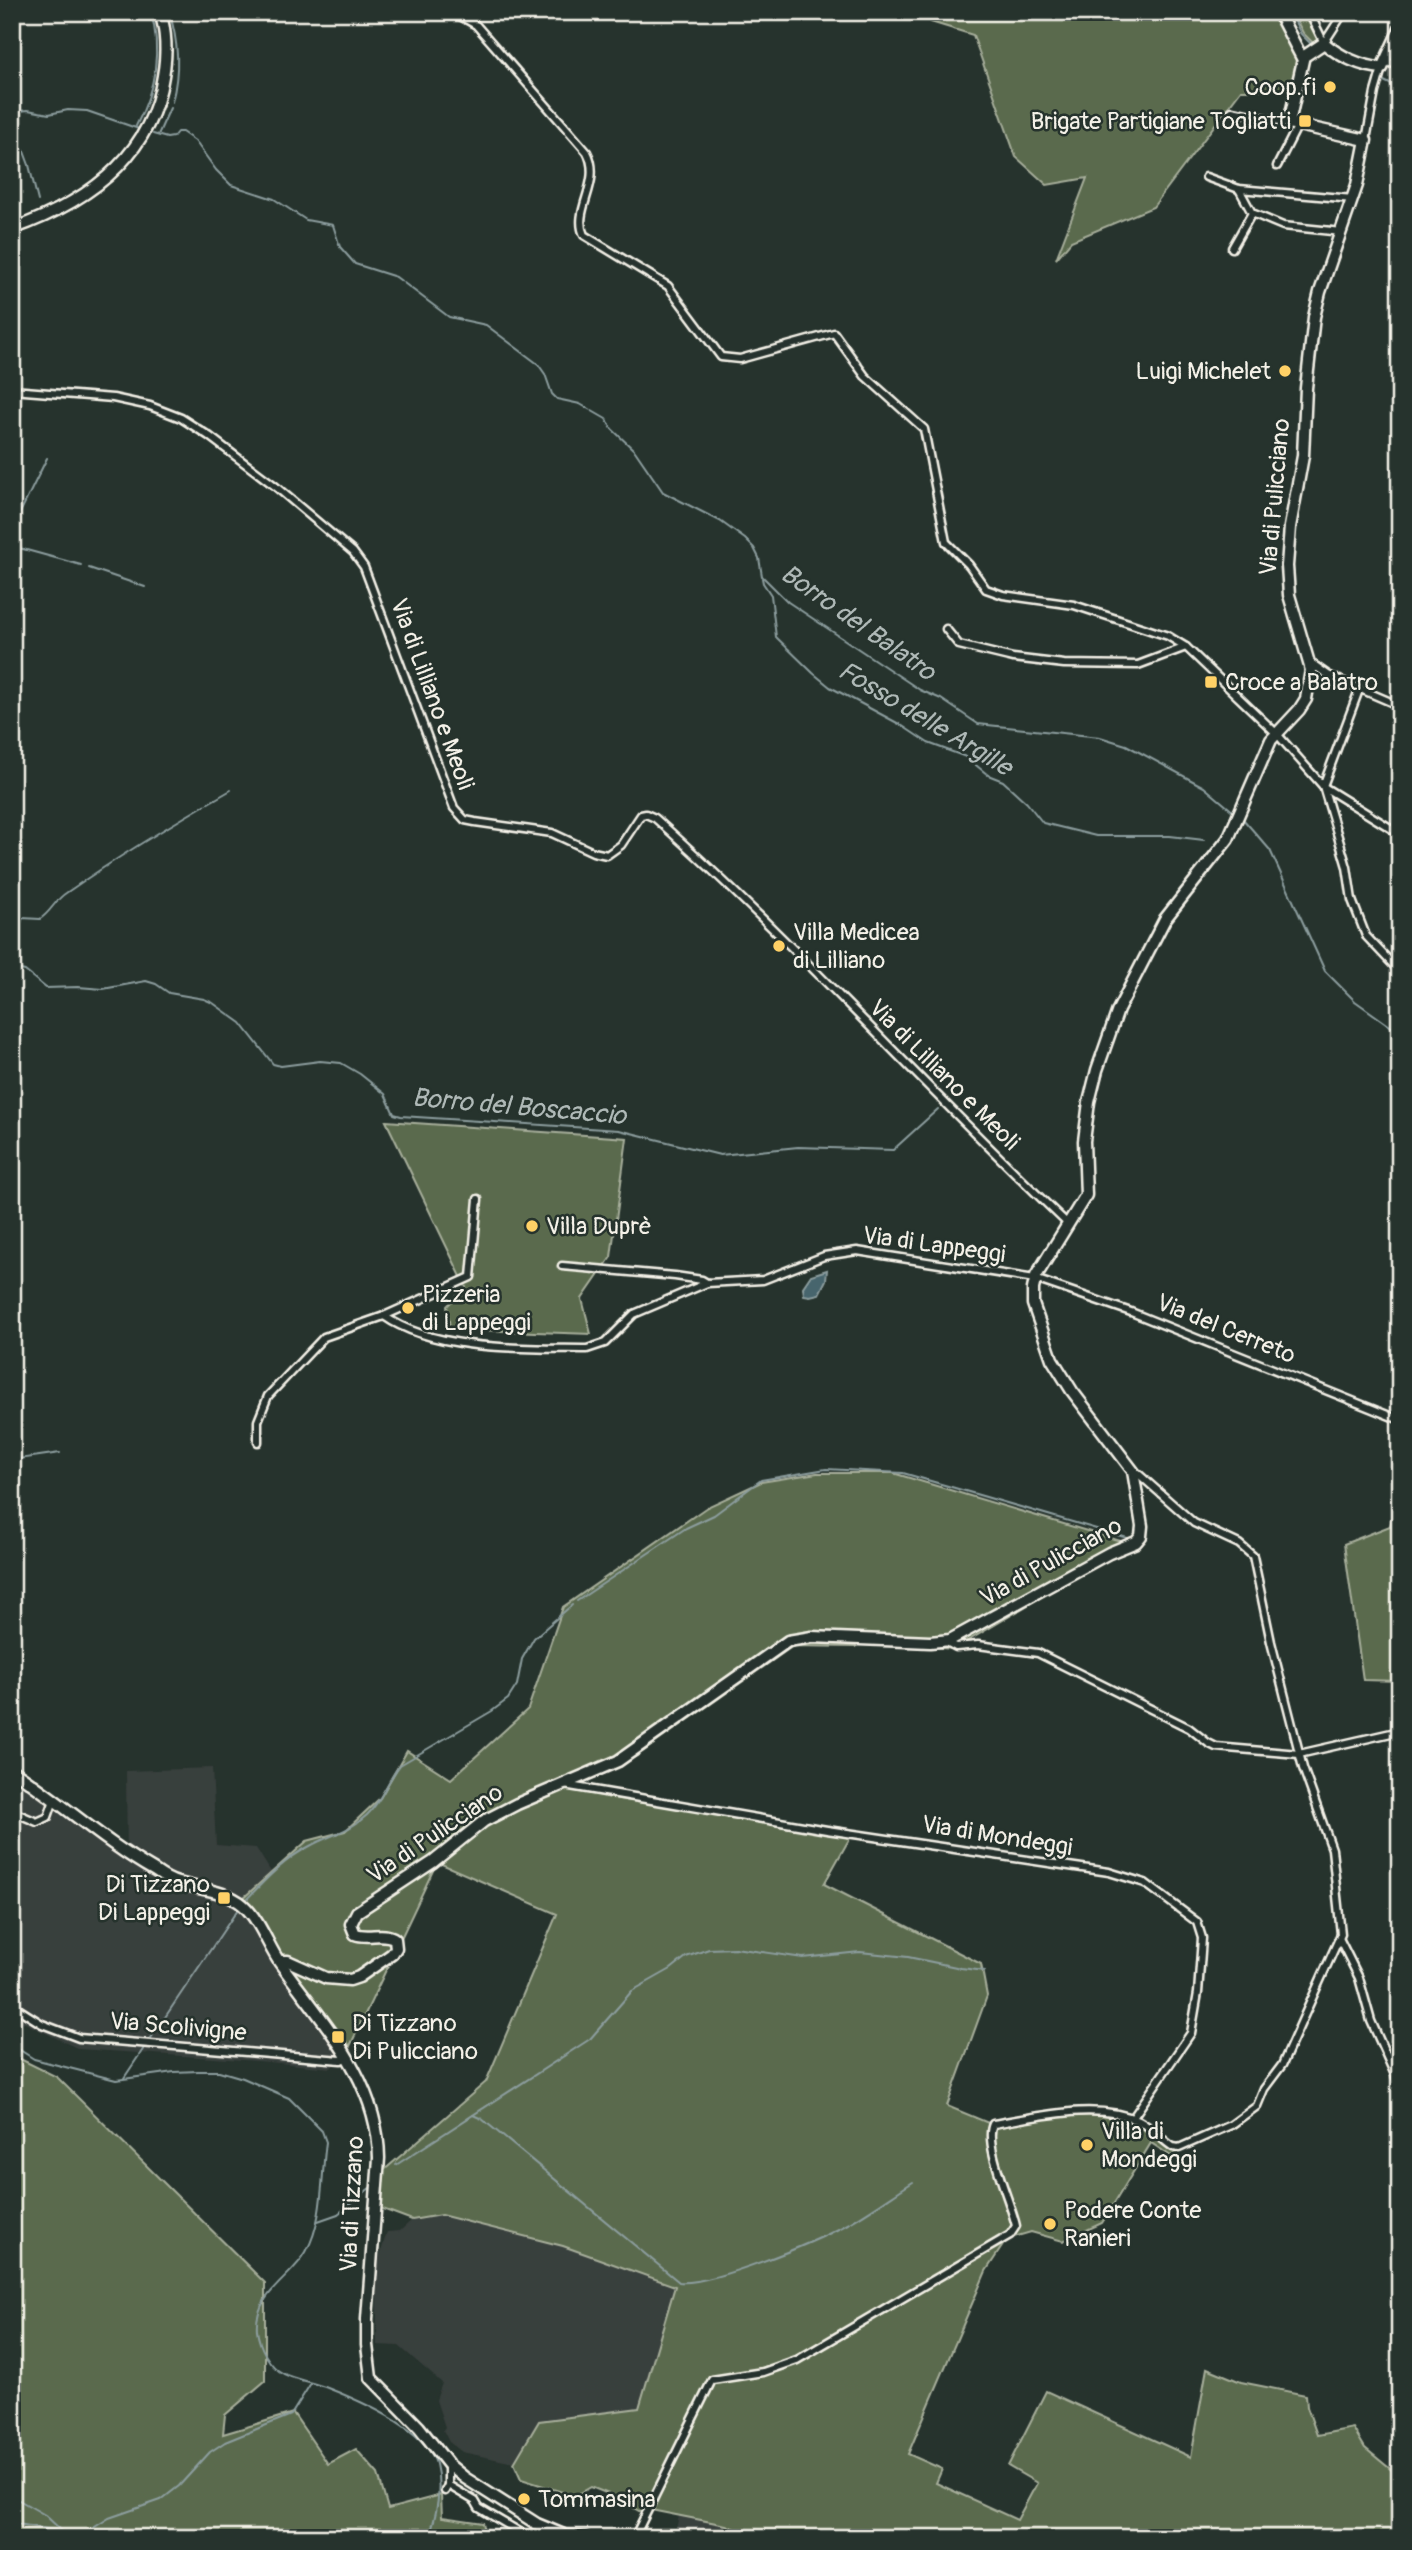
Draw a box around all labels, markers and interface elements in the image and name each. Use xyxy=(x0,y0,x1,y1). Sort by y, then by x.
place label: Coop.fi xyxy=(1245,73,1316,102)
marker: Coop.fi xyxy=(1322,79,1338,95)
place label: Brigate Partigiane Togliatti xyxy=(1031,107,1291,136)
marker: Brigate Partigiane Togliatti xyxy=(1297,113,1313,129)
place label: Luigi Michelet xyxy=(1136,357,1271,386)
marker: Luigi Michelet xyxy=(1277,363,1293,379)
street label: Via di Pulicciano xyxy=(1254,417,1296,577)
water label: Borro del Balatro xyxy=(774,558,943,689)
street label: Via di Lilliano e Meoli xyxy=(384,594,480,794)
water label: Fosso delle Argille xyxy=(832,655,1019,785)
place label: Croce a Balatro xyxy=(1225,668,1378,697)
marker: Croce a Balatro xyxy=(1203,674,1219,690)
place label: Villa Medicea di Lilliano xyxy=(793,918,920,975)
marker: Villa Medicea di Lilliano xyxy=(771,938,787,954)
street label: Via di Lilliano e Meoli xyxy=(863,994,1025,1156)
water label: Borro del Boscaccio xyxy=(411,1082,629,1132)
place label: Villa Duprè xyxy=(546,1212,652,1241)
marker: Villa Duprè xyxy=(524,1218,540,1234)
street label: Via di Lappeggi xyxy=(861,1221,1007,1269)
place label: Pizzeria di Lappeggi xyxy=(422,1280,531,1337)
street label: Via del Cerreto xyxy=(1152,1288,1300,1370)
marker: Pizzeria di Lappeggi xyxy=(400,1300,416,1316)
street label: Via di Pulicciano xyxy=(975,1511,1127,1613)
street label: Via di Pulicciano xyxy=(362,1778,509,1890)
street label: Via di Mondeggi xyxy=(920,1810,1074,1862)
place label: Di Tizzano Di Lappeggi xyxy=(98,1870,210,1927)
marker: Di Tizzano Di Lappeggi xyxy=(216,1890,232,1906)
street label: Via Scolivigne xyxy=(108,2007,248,2047)
place label: Di Tizzano Di Pulicciano xyxy=(352,2009,478,2066)
marker: Di Tizzano Di Pulicciano xyxy=(330,2029,346,2045)
place label: Villa di Mondeggi xyxy=(1101,2117,1197,2174)
street label: Via di Tizzano xyxy=(334,2135,370,2273)
marker: Villa di Mondeggi xyxy=(1079,2137,1095,2153)
place label: Podere Conte Ranieri xyxy=(1064,2196,1202,2253)
marker: Podere Conte Ranieri xyxy=(1042,2216,1058,2232)
place label: Tommasina xyxy=(538,2485,656,2514)
marker: Tommasina xyxy=(516,2491,532,2507)

